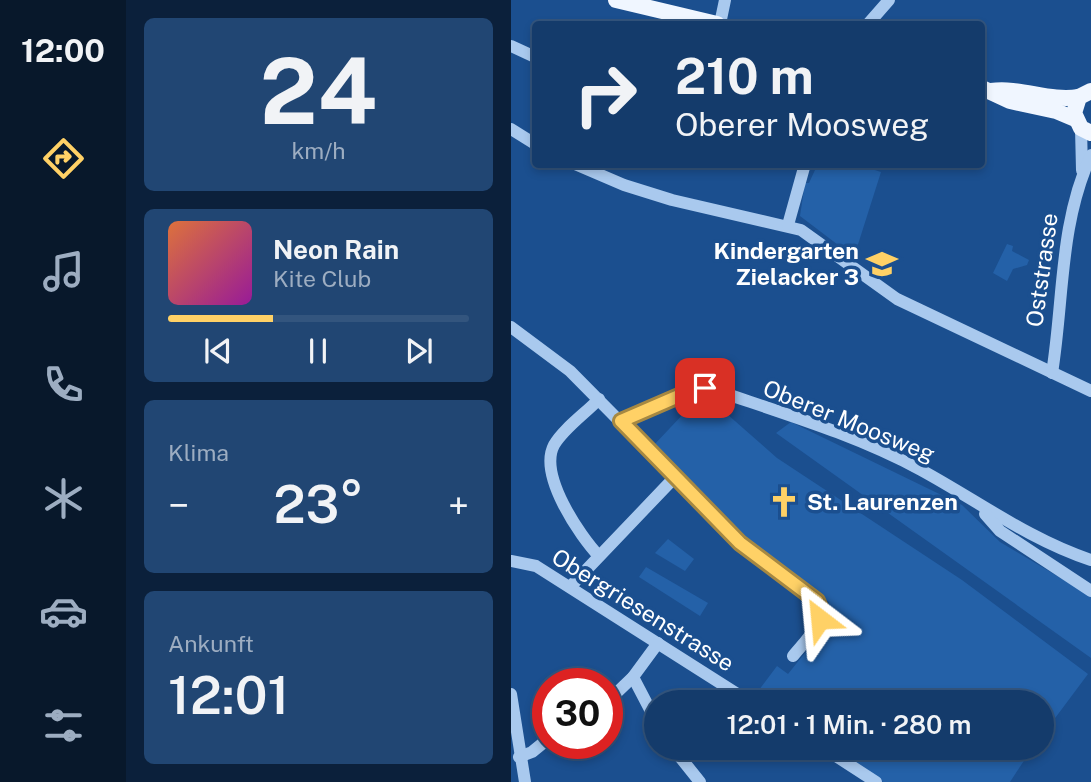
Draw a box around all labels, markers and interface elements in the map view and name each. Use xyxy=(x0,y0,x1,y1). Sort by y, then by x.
text: 12:00 xyxy=(21,32,105,69)
text: 24 xyxy=(260,38,377,144)
text: 210 m xyxy=(675,47,814,105)
icon: right xyxy=(560,49,651,140)
text: Oberer Moosweg xyxy=(675,106,929,143)
icon: directions xyxy=(39,134,88,183)
text: km/h xyxy=(291,137,346,164)
street label: Oststrasse xyxy=(1020,211,1063,329)
text: Neon Rain xyxy=(273,234,399,265)
place label: Kindergarten Zielacker 3 xyxy=(714,237,859,290)
icon: music xyxy=(39,247,88,296)
school or university icon: Kindergarten Zielacker 3 xyxy=(865,247,899,281)
text: Kite Club xyxy=(273,265,371,292)
icon: previous xyxy=(199,332,237,370)
icon: pause xyxy=(299,332,337,370)
icon: next xyxy=(400,332,438,370)
pin xyxy=(675,358,735,418)
icon: phone xyxy=(39,360,88,409)
icon: arrive xyxy=(686,369,724,407)
street label: Oberer Moosweg xyxy=(759,374,939,467)
text: Klima xyxy=(168,439,229,466)
icon: climate xyxy=(39,474,88,523)
text: 23° xyxy=(273,474,364,535)
text: − xyxy=(168,483,189,528)
text: + xyxy=(448,483,469,528)
church icon: St. Laurenzen xyxy=(767,485,801,519)
place label: St. Laurenzen xyxy=(807,488,958,515)
street label: Obergriesenstrasse xyxy=(547,543,739,677)
position arrow xyxy=(783,582,857,656)
icon: car xyxy=(39,587,88,636)
text: Ankunft xyxy=(168,630,254,657)
text: 12:01 xyxy=(168,665,289,726)
speed limit sign: 30 xyxy=(532,668,623,759)
icon: filters xyxy=(39,701,88,750)
text: 12:01 · 1 Min. · 280 m xyxy=(727,709,971,740)

